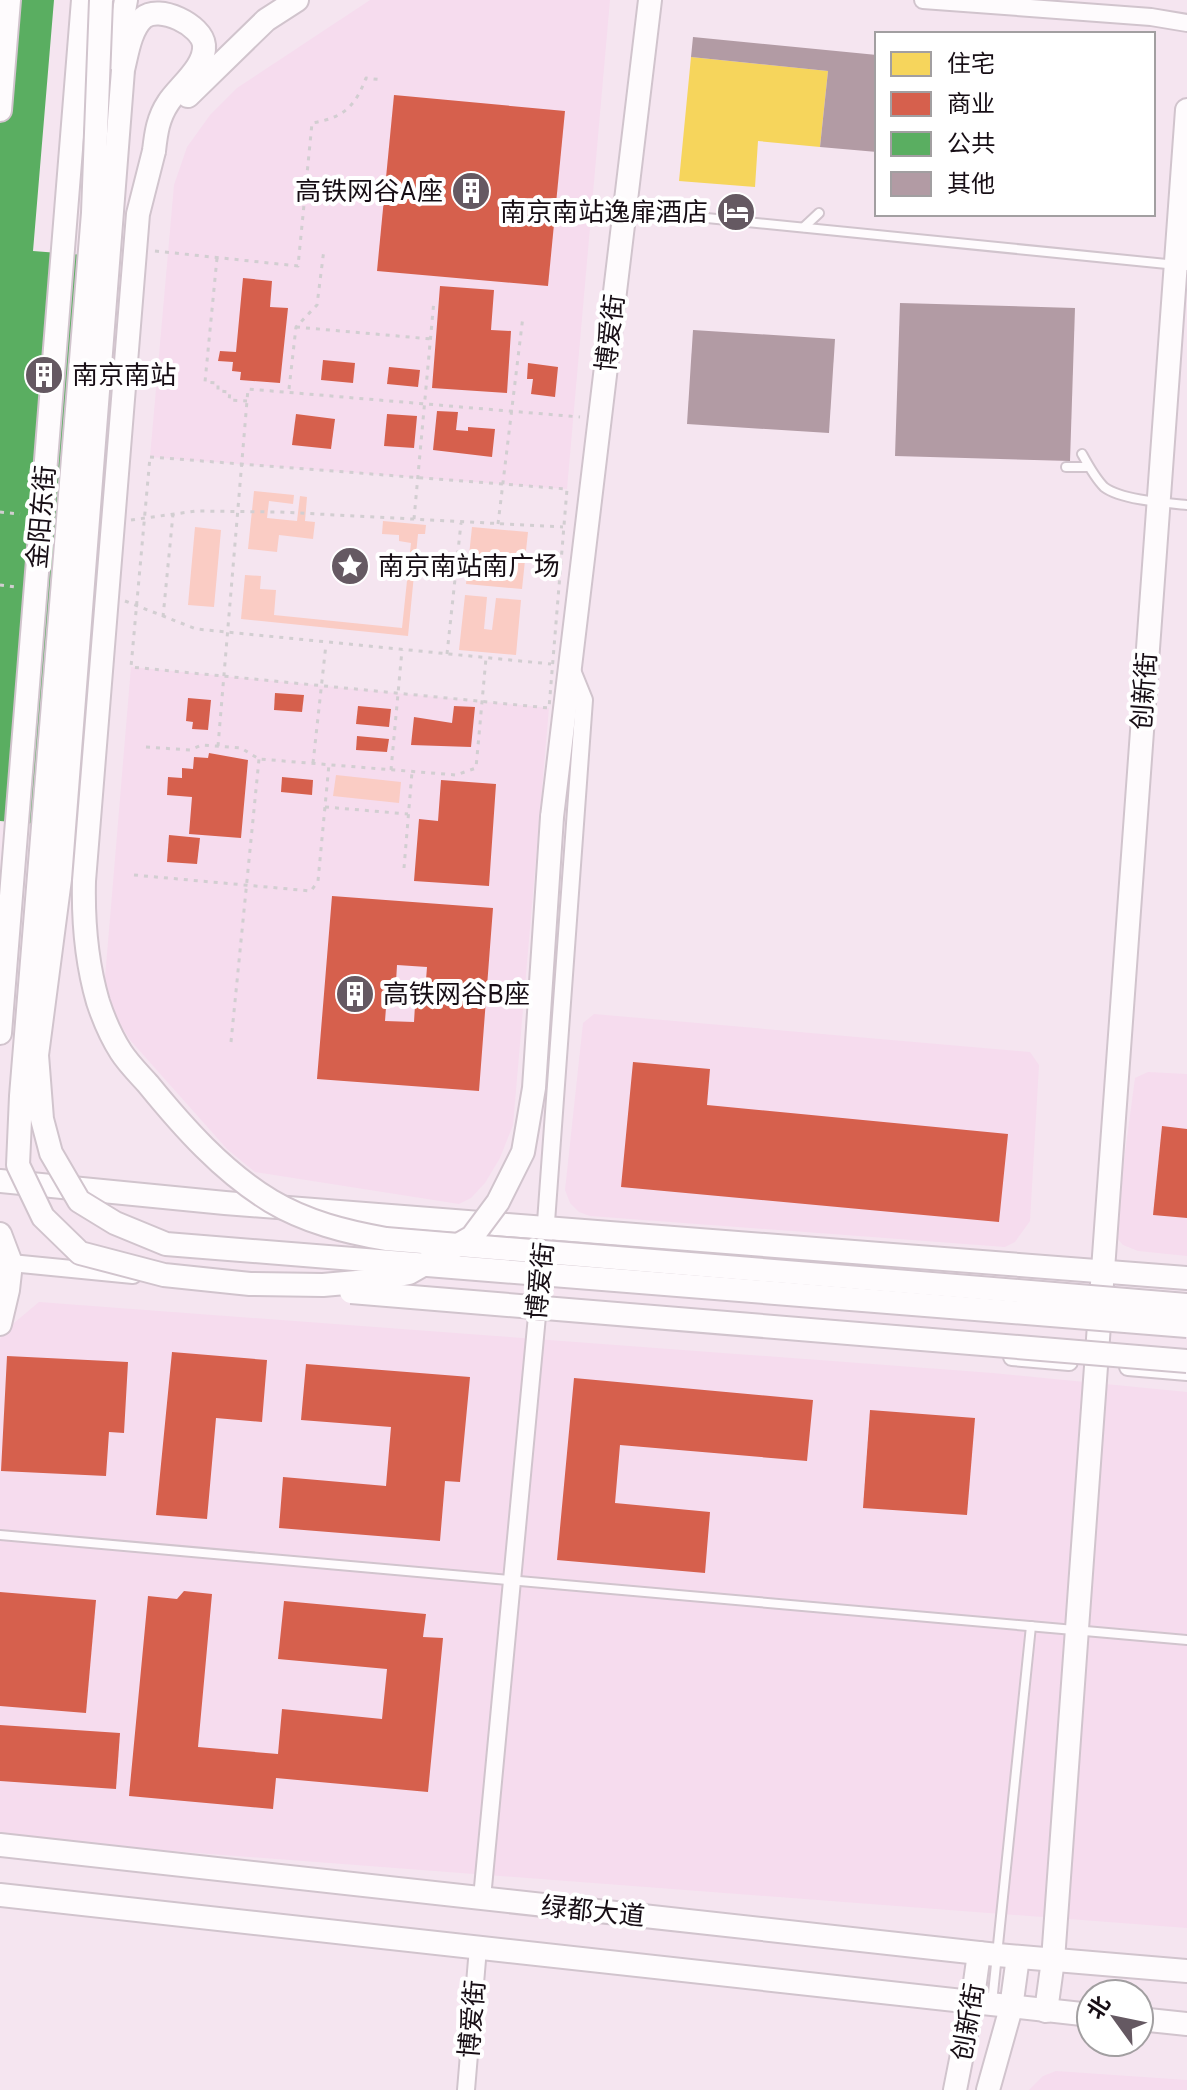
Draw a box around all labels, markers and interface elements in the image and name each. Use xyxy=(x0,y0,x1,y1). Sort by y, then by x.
legend xyxy=(875,32,1155,216)
text: 住宅 xyxy=(947,51,995,81)
text: 商业 xyxy=(947,91,995,121)
text: 公共 xyxy=(947,131,995,161)
building icon: 高铁网谷A座 xyxy=(450,170,492,212)
text: 其他 xyxy=(947,171,995,201)
place label: 高铁网谷A座 xyxy=(295,177,443,210)
hotel icon: 南京南站逸扉酒店 xyxy=(715,191,757,233)
place label: 南京南站逸扉酒店 xyxy=(500,198,708,231)
street label: 博爱街 xyxy=(591,293,634,374)
building icon: 南京南站 xyxy=(23,354,65,396)
place label: 南京南站 xyxy=(72,361,176,394)
street label: 金阳东街 xyxy=(23,464,64,570)
place icon: 南京南站南广场 xyxy=(329,545,371,587)
place label: 南京南站南广场 xyxy=(378,552,560,585)
street label: 创新街 xyxy=(1127,651,1166,731)
building icon: 高铁网谷B座 xyxy=(334,973,376,1015)
place label: 高铁网谷B座 xyxy=(383,980,530,1013)
street label: 博爱街 xyxy=(522,1241,563,1322)
street label: 绿都大道 xyxy=(539,1892,646,1935)
north arrow xyxy=(1075,1978,1155,2058)
street label: 博爱街 xyxy=(455,1979,494,2060)
street label: 创新街 xyxy=(947,1981,993,2064)
text: 北 xyxy=(1083,1992,1118,2025)

